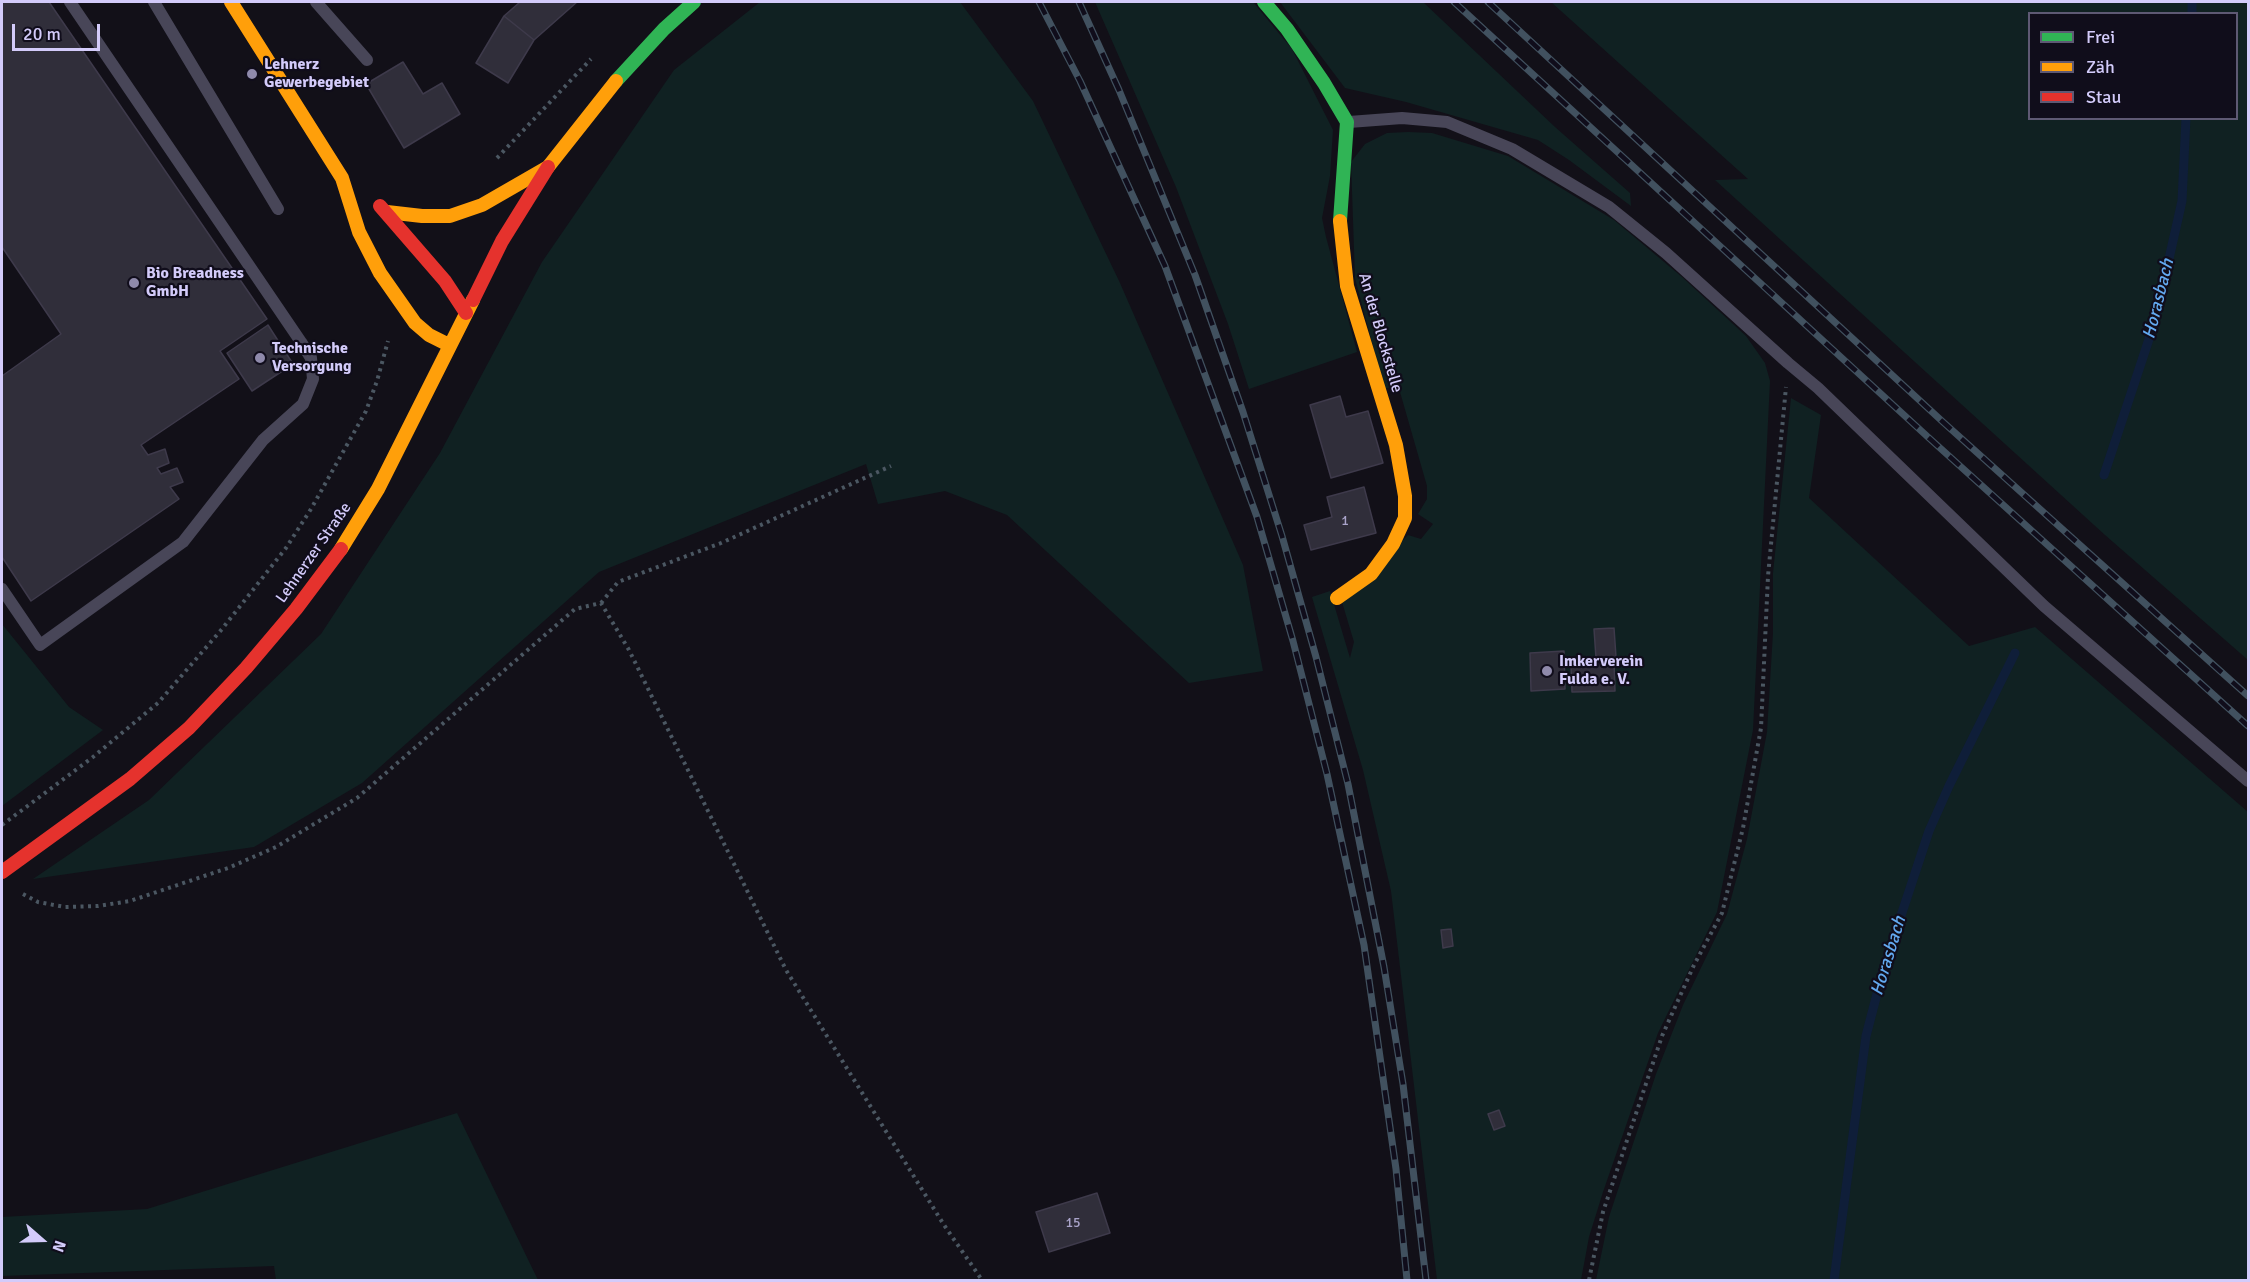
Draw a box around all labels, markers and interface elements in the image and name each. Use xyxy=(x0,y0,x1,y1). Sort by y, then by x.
scale bar xyxy=(15,12,104,50)
legend xyxy=(2028,12,2238,120)
text: 20 m xyxy=(23,23,61,45)
text: Frei xyxy=(2086,26,2115,48)
place label: Lehnerz Gewerbegebiet xyxy=(264,55,369,93)
text: Zäh xyxy=(2086,56,2115,78)
marker: Lehnerz Gewerbegebiet xyxy=(245,67,259,81)
text: Stau xyxy=(2086,86,2121,108)
water label: Horasbach xyxy=(2139,257,2179,341)
place label: Bio Breadness GmbH xyxy=(146,264,244,302)
street label: An der Blockstelle xyxy=(1354,271,1406,395)
marker: Bio Breadness GmbH xyxy=(127,276,141,290)
place label: Technische Versorgung xyxy=(272,339,352,377)
marker: Technische Versorgung xyxy=(253,351,267,365)
street label: Lehnerzer Straße xyxy=(272,499,356,607)
house number: 1 xyxy=(1341,513,1349,529)
place label: Imkerverein Fulda e. V. xyxy=(1559,652,1643,690)
marker: Imkerverein Fulda e. V. xyxy=(1540,664,1554,678)
water label: Horasbach xyxy=(1867,914,1911,998)
north arrow xyxy=(12,1210,72,1270)
house number: 15 xyxy=(1065,1215,1081,1231)
text: N xyxy=(48,1237,70,1255)

